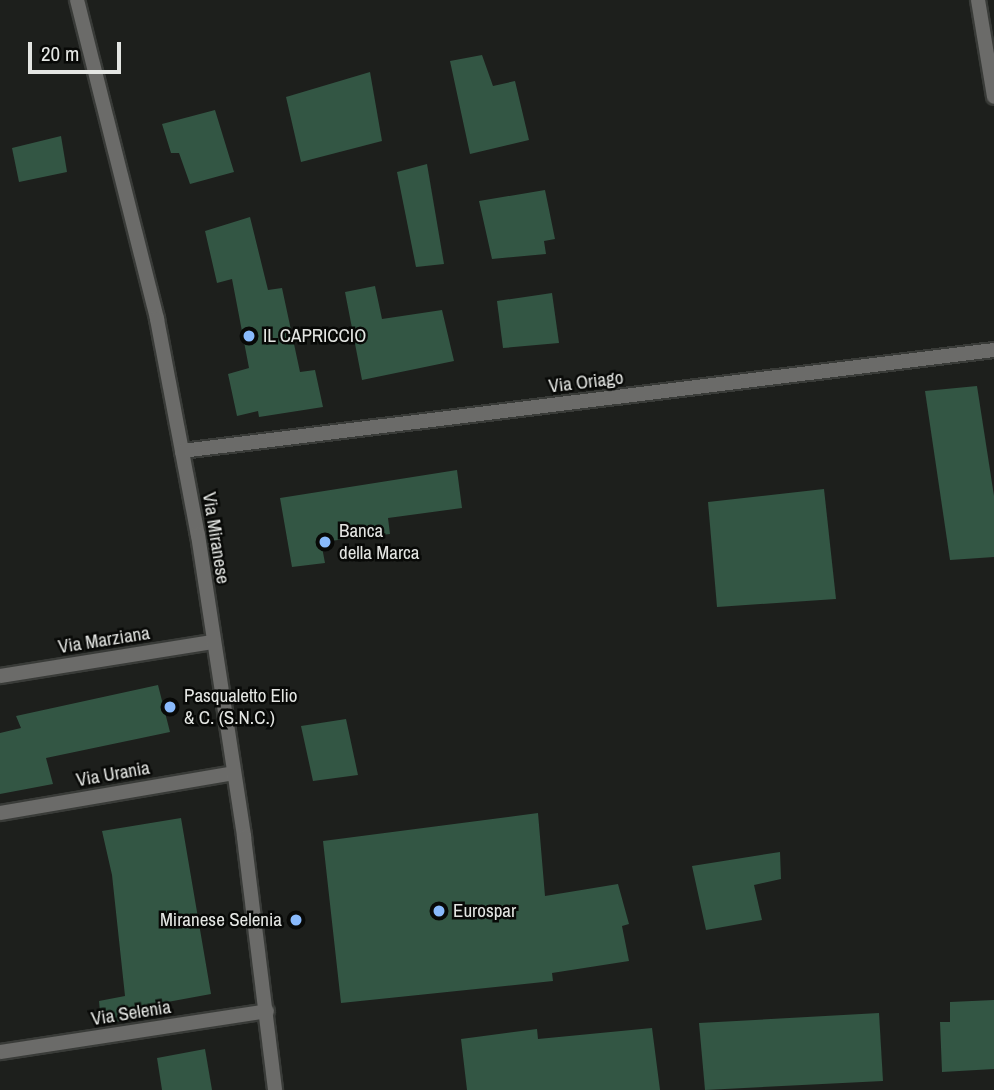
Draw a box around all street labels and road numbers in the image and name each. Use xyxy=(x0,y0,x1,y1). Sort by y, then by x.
street label: Via Oriago xyxy=(547,366,625,398)
street label: Via Miranese xyxy=(198,491,234,585)
street label: Via Marziana xyxy=(57,622,151,658)
street label: Via Urania xyxy=(74,756,152,792)
street label: Via Selenia xyxy=(90,995,172,1031)

